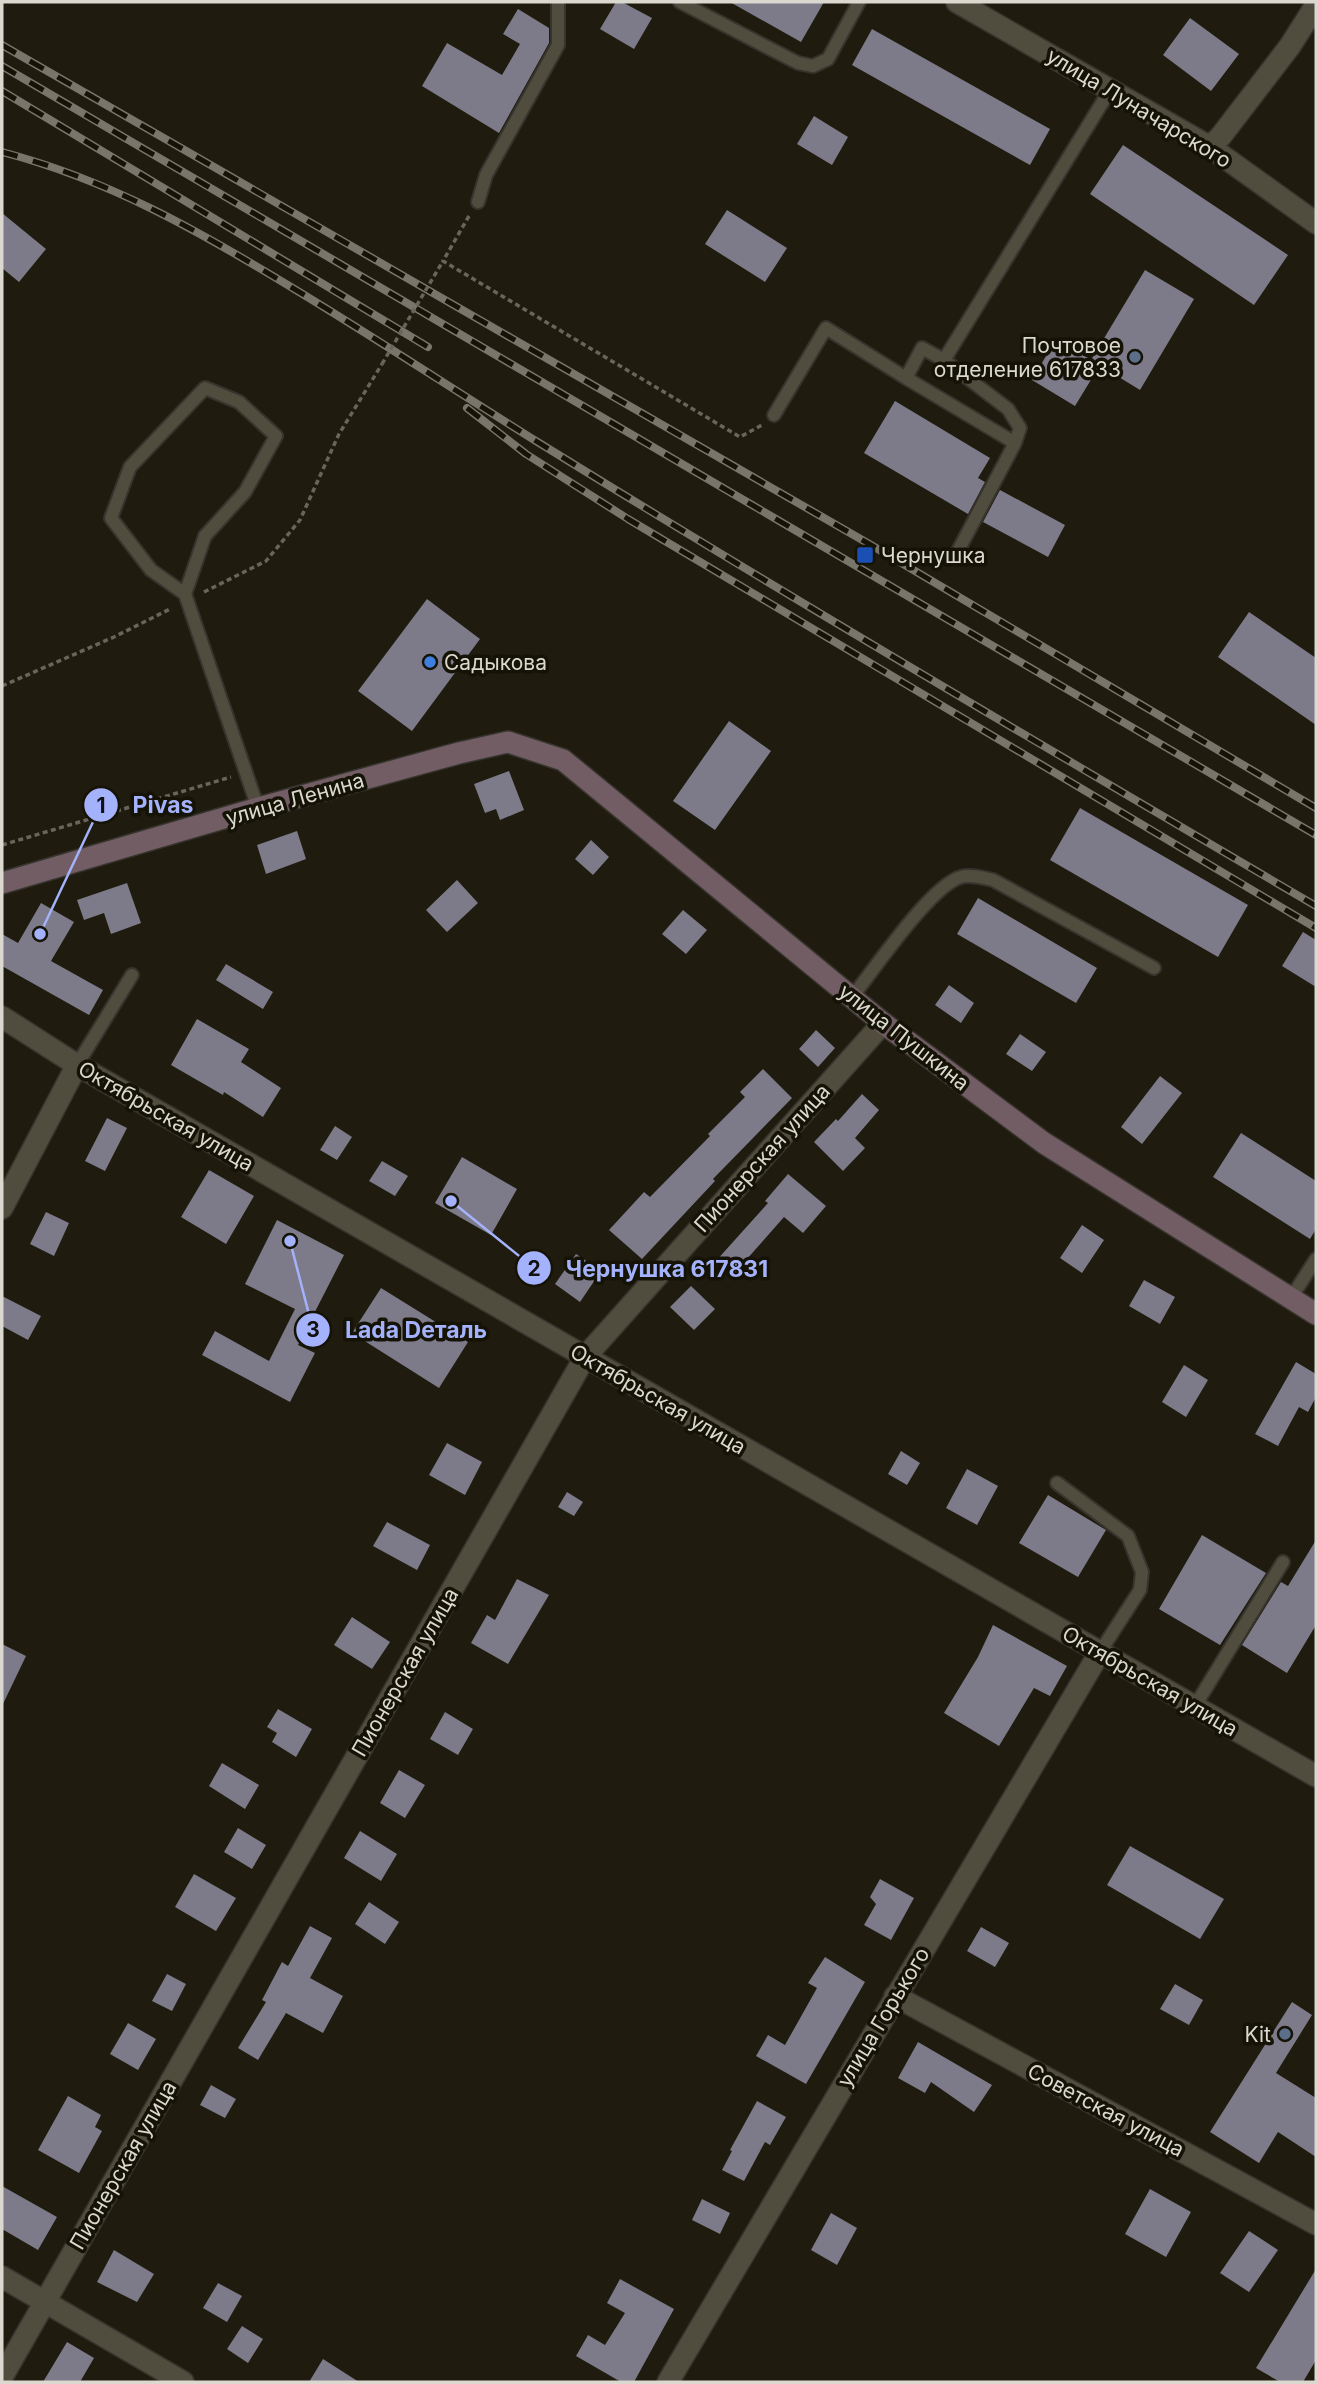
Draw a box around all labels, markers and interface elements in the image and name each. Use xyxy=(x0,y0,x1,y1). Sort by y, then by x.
street label: улица Луначарского xyxy=(1042,43,1236,173)
place label: Почтовое отделение 617833 xyxy=(934,333,1121,382)
marker: Почтовое отделение 617833 xyxy=(1127,349,1143,365)
place label: Чернушка xyxy=(881,543,985,568)
marker: Чернушка xyxy=(855,545,875,565)
place label: Садыкова xyxy=(444,650,547,675)
marker: Садыкова xyxy=(422,654,438,670)
street label: улица Ленина xyxy=(223,767,367,831)
callout: Pivas xyxy=(83,783,207,827)
text: Pivas xyxy=(133,791,194,819)
text: 1 xyxy=(96,793,106,818)
street label: улица Пушкина xyxy=(834,978,974,1096)
street label: Октябрьская улица xyxy=(74,1056,258,1176)
street label: Пионерская улица xyxy=(689,1079,835,1237)
callout: Чернушка 617831 xyxy=(517,1246,782,1290)
text: Чернушка 617831 xyxy=(566,1255,768,1283)
text: 2 xyxy=(527,1256,541,1281)
callout: Lada Dеталь xyxy=(295,1308,501,1352)
text: Lada Dеталь xyxy=(345,1316,487,1344)
text: 3 xyxy=(306,1317,320,1342)
street label: Октябрьская улица xyxy=(566,1339,750,1459)
street label: Пионерская улица xyxy=(347,1583,463,1761)
street label: Октябрьская улица xyxy=(1058,1621,1242,1741)
street label: улица Горького xyxy=(832,1943,934,2091)
place label: Kit xyxy=(1245,2022,1271,2047)
marker: Kit xyxy=(1277,2026,1293,2042)
street label: Советская улица xyxy=(1023,2058,1189,2162)
street label: Пионерская улица xyxy=(65,2076,181,2254)

